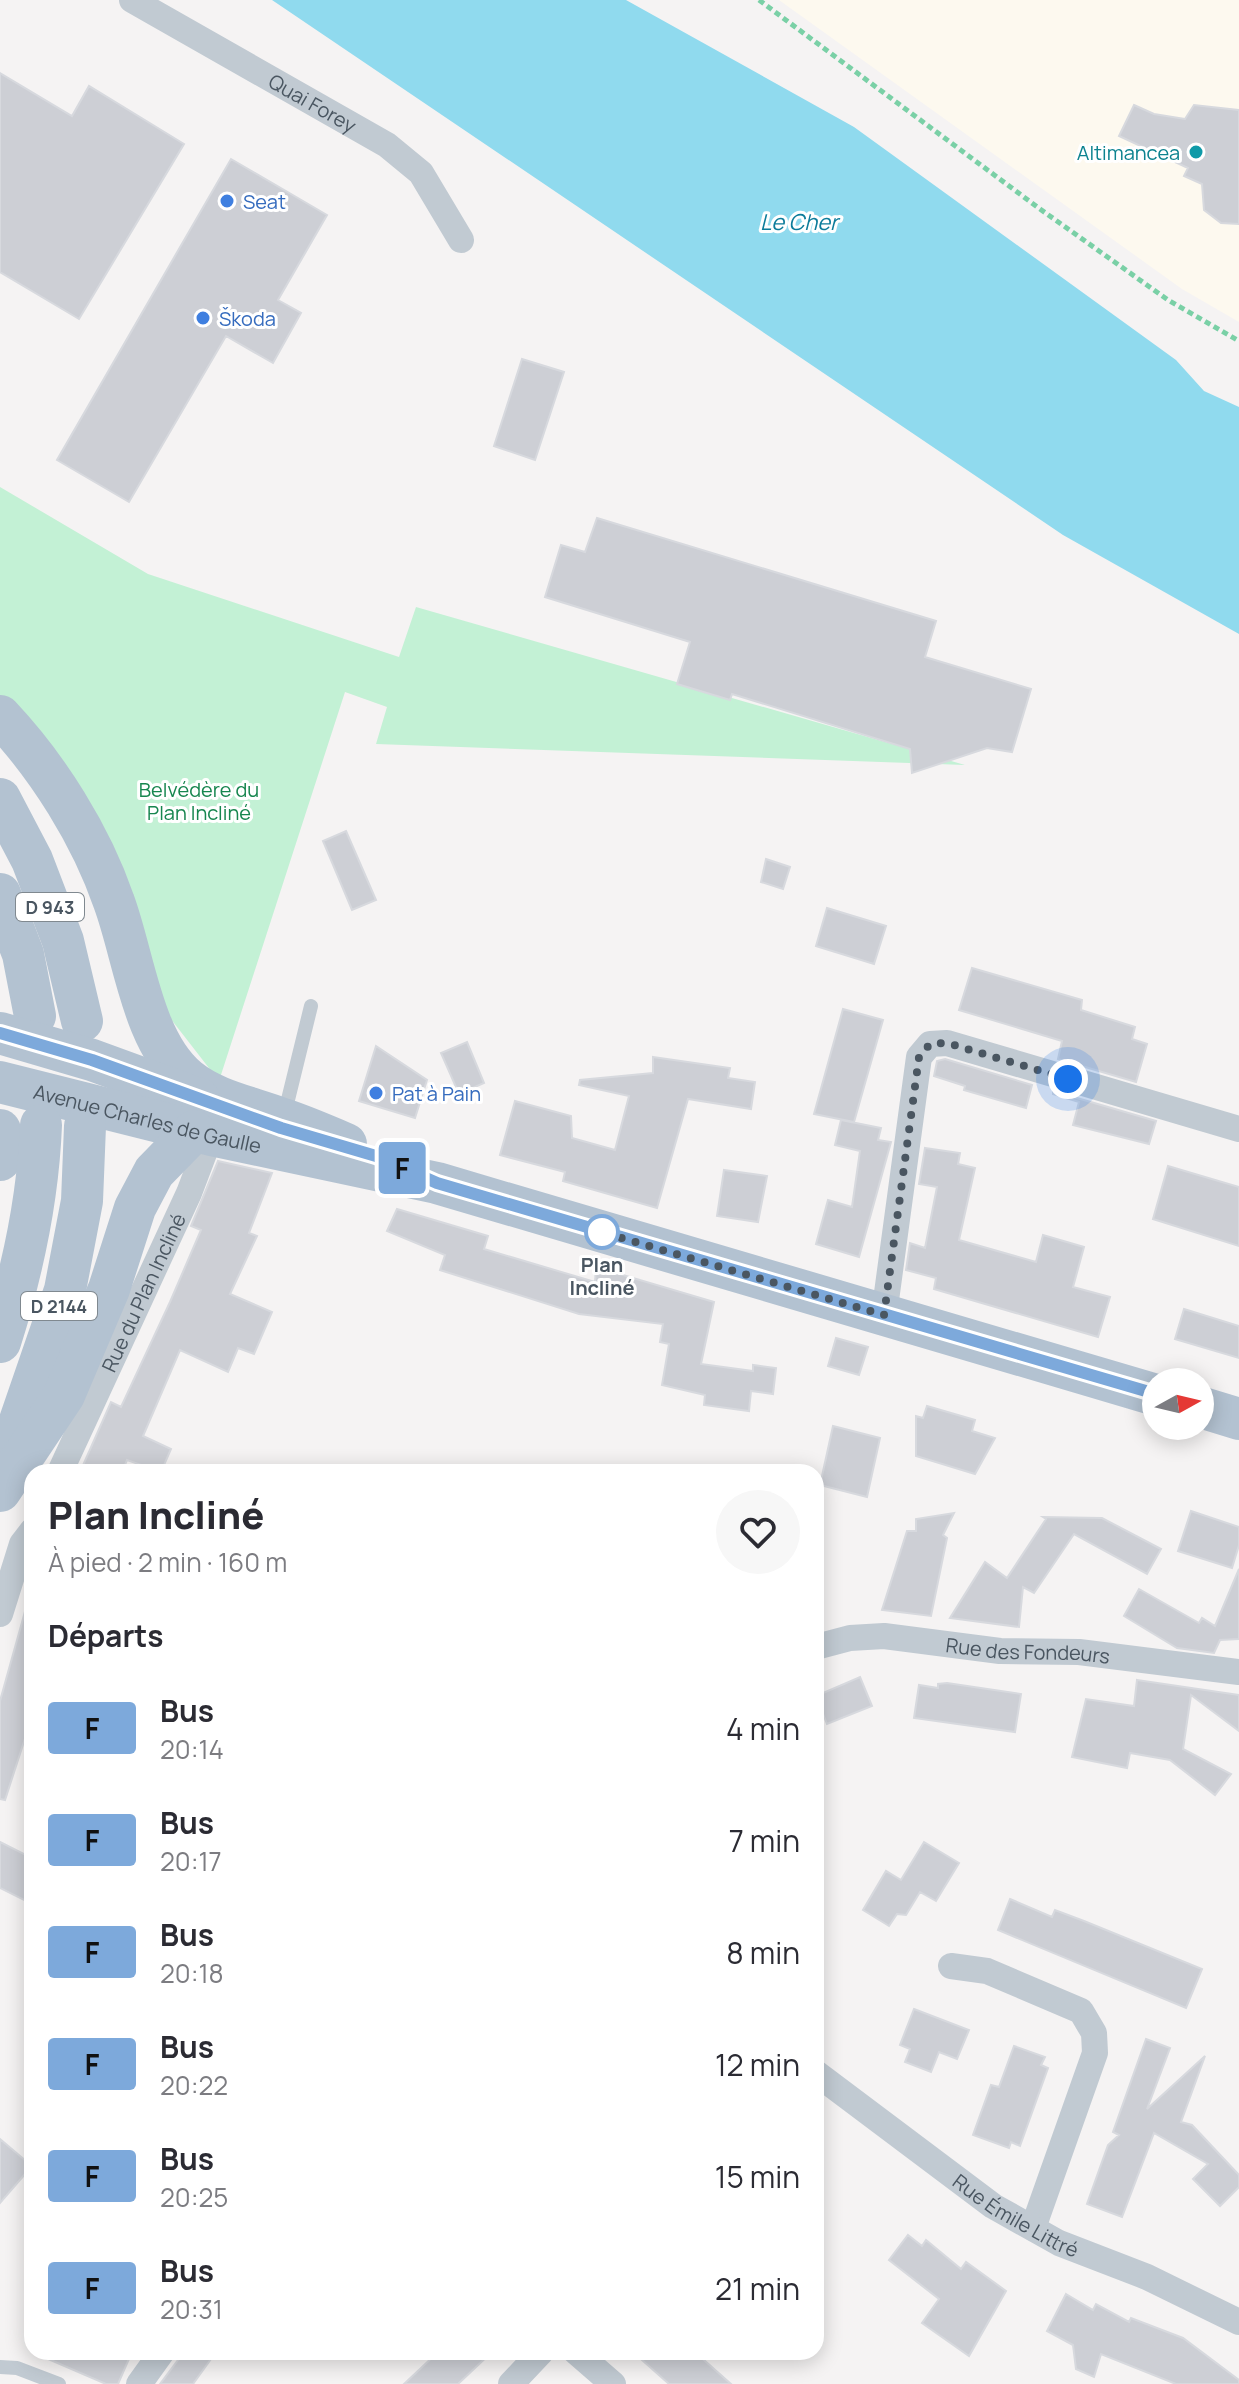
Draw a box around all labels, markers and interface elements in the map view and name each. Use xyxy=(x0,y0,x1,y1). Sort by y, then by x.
street label: Quai Forey xyxy=(264,67,362,139)
place label: Altimancea xyxy=(1077,139,1180,166)
marker: Altimancea xyxy=(1187,143,1205,161)
place label: Seat xyxy=(243,188,286,215)
marker: Seat xyxy=(218,192,236,210)
water label: Le Cher xyxy=(760,207,841,237)
place label: Škoda xyxy=(219,305,276,332)
marker: Škoda xyxy=(194,309,212,327)
park label: Belvédère du Plan Incliné xyxy=(139,776,259,826)
road number: D 943 xyxy=(16,893,84,921)
your location xyxy=(1048,1059,1088,1099)
street label: Avenue Charles de Gaulle xyxy=(31,1077,264,1159)
place label: Pat à Pain xyxy=(392,1080,481,1107)
marker: Pat à Pain xyxy=(367,1084,385,1102)
line badge: F xyxy=(376,1142,428,1194)
text: F xyxy=(395,1149,409,1187)
street label: Rue du Plan Incliné xyxy=(95,1209,191,1376)
marker: Plan Incliné xyxy=(585,1215,619,1249)
place label: Plan Incliné xyxy=(570,1251,634,1301)
road number: D 2144 xyxy=(21,1292,97,1320)
north arrow xyxy=(1142,1368,1214,1440)
map controls xyxy=(1142,1368,1214,1440)
text: Plan Incliné xyxy=(48,1488,264,1540)
button: heart xyxy=(716,1490,800,1574)
text: À pied · 2 min · 160 m xyxy=(48,1544,287,1580)
text: Départs xyxy=(48,1615,164,1656)
street label: Rue des Fondeurs xyxy=(944,1631,1111,1669)
text: Bus xyxy=(160,1690,214,1731)
text: 4 min xyxy=(726,1708,800,1749)
text: F xyxy=(85,1709,99,1747)
text: 20:14 xyxy=(160,1731,224,1767)
text: Bus xyxy=(160,1802,214,1843)
text: 7 min xyxy=(729,1820,800,1861)
text: F xyxy=(85,1821,99,1859)
text: 20:17 xyxy=(160,1843,222,1879)
text: Bus xyxy=(160,1914,214,1955)
text: 8 min xyxy=(726,1932,800,1973)
text: F xyxy=(85,1933,99,1971)
text: 20:18 xyxy=(160,1955,224,1991)
text: Bus xyxy=(160,2026,214,2067)
text: 12 min xyxy=(715,2044,800,2085)
text: F xyxy=(85,2045,99,2083)
text: 20:22 xyxy=(160,2067,228,2103)
text: Bus xyxy=(160,2138,214,2179)
text: 15 min xyxy=(715,2156,800,2197)
text: F xyxy=(85,2157,99,2195)
street label: Rue Émile Littré xyxy=(948,2167,1083,2263)
text: 20:25 xyxy=(160,2179,228,2215)
text: Bus xyxy=(160,2250,214,2291)
text: 21 min xyxy=(715,2268,800,2309)
text: F xyxy=(85,2269,99,2307)
text: 20:31 xyxy=(160,2291,223,2327)

